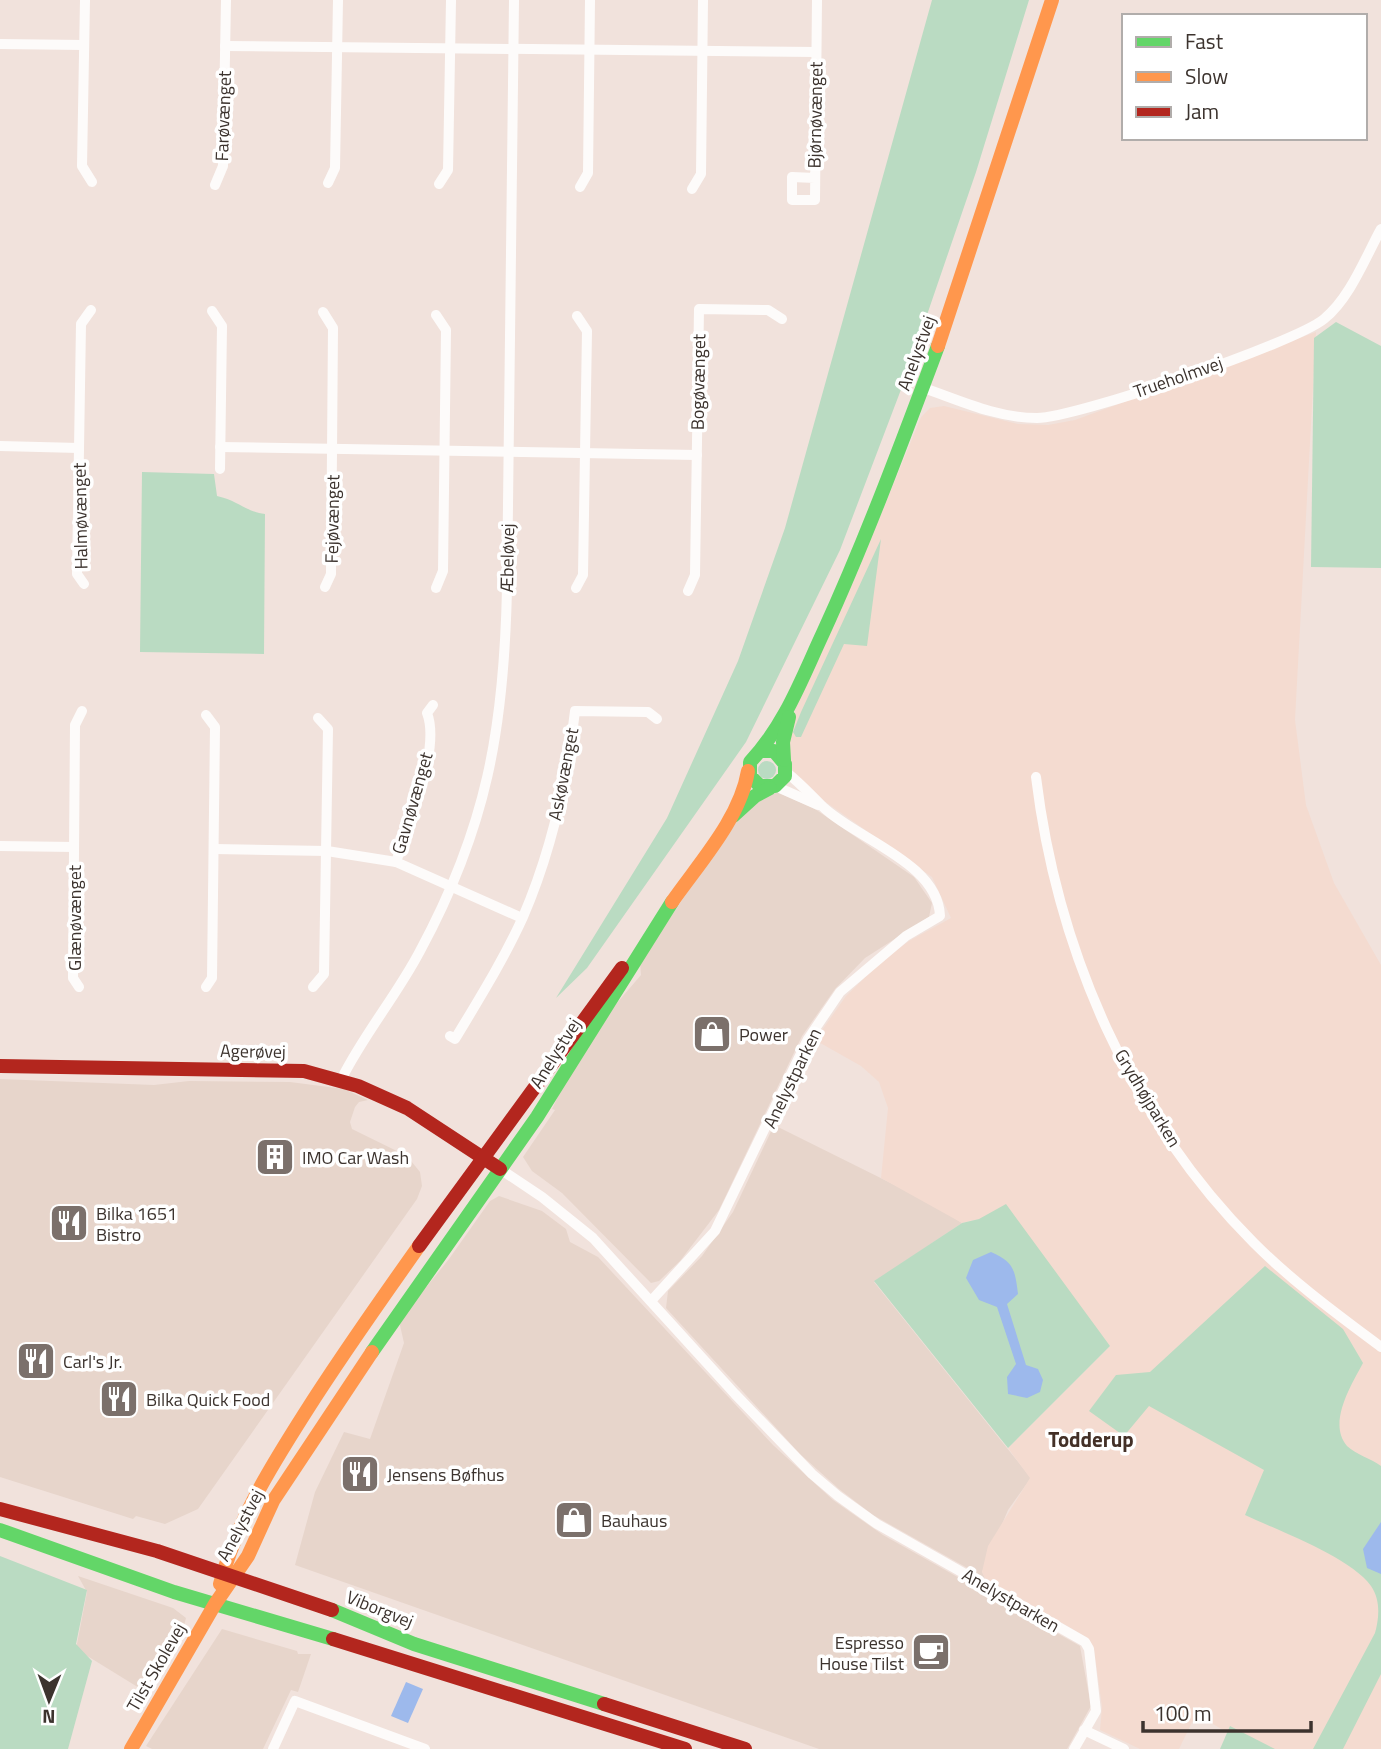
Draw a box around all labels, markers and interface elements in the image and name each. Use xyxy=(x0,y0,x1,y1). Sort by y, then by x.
legend xyxy=(1122,14,1367,140)
text: Fast xyxy=(1185,25,1224,57)
text: Slow xyxy=(1185,60,1228,92)
street label: Bjørnøvænget xyxy=(801,61,829,169)
street label: Farøvænget xyxy=(208,70,238,162)
text: Jam xyxy=(1185,95,1219,127)
street label: Anelystvej xyxy=(890,312,942,394)
street label: Bogøvænget xyxy=(684,333,712,430)
street label: Trueholmvej xyxy=(1130,349,1226,405)
street label: Halmøvænget xyxy=(66,462,94,570)
street label: Fejøvænget xyxy=(318,474,346,564)
street label: Æbeløvej xyxy=(493,523,521,593)
street label: Askøvænget xyxy=(541,725,585,823)
street label: Gavnøvænget xyxy=(385,748,440,857)
street label: Glænøvænget xyxy=(61,864,88,971)
street label: Anelystvej xyxy=(523,1013,587,1093)
shop icon: Power xyxy=(691,1013,733,1055)
place label: Power xyxy=(739,1021,788,1048)
street label: Anelystparken xyxy=(756,1023,828,1133)
street label: Agerøvej xyxy=(220,1037,286,1065)
street label: Grydhøjparken xyxy=(1108,1044,1188,1152)
building icon: IMO Car Wash xyxy=(254,1136,296,1178)
place label: IMO Car Wash xyxy=(302,1144,409,1171)
place label: Bilka 1651 Bistro xyxy=(96,1200,177,1248)
restaurant icon: Bilka 1651 Bistro xyxy=(48,1202,90,1244)
restaurant icon: Carl's Jr. xyxy=(15,1340,57,1382)
place label: Carl's Jr. xyxy=(63,1348,123,1375)
restaurant icon: Bilka Quick Food xyxy=(98,1378,140,1420)
place label: Bilka Quick Food xyxy=(146,1386,270,1413)
district label: Todderup xyxy=(1048,1423,1134,1455)
restaurant icon: Jensens Bøfhus xyxy=(339,1453,381,1495)
place label: Jensens Bøfhus xyxy=(387,1461,504,1488)
street label: Anelystvej xyxy=(210,1484,270,1566)
shop icon: Bauhaus xyxy=(553,1499,595,1541)
place label: Bauhaus xyxy=(601,1507,667,1534)
street label: Anelystparken xyxy=(957,1561,1065,1639)
street label: Viborgvej xyxy=(342,1583,418,1635)
street label: Tilst Skolevej xyxy=(120,1618,192,1716)
place label: Espresso House Tilst xyxy=(819,1629,905,1677)
cafe icon: Espresso House Tilst xyxy=(910,1631,952,1673)
north arrow xyxy=(14,1665,84,1735)
scale bar xyxy=(1143,1690,1311,1734)
text: 100 m xyxy=(1154,1697,1211,1729)
text: N xyxy=(42,1703,56,1732)

